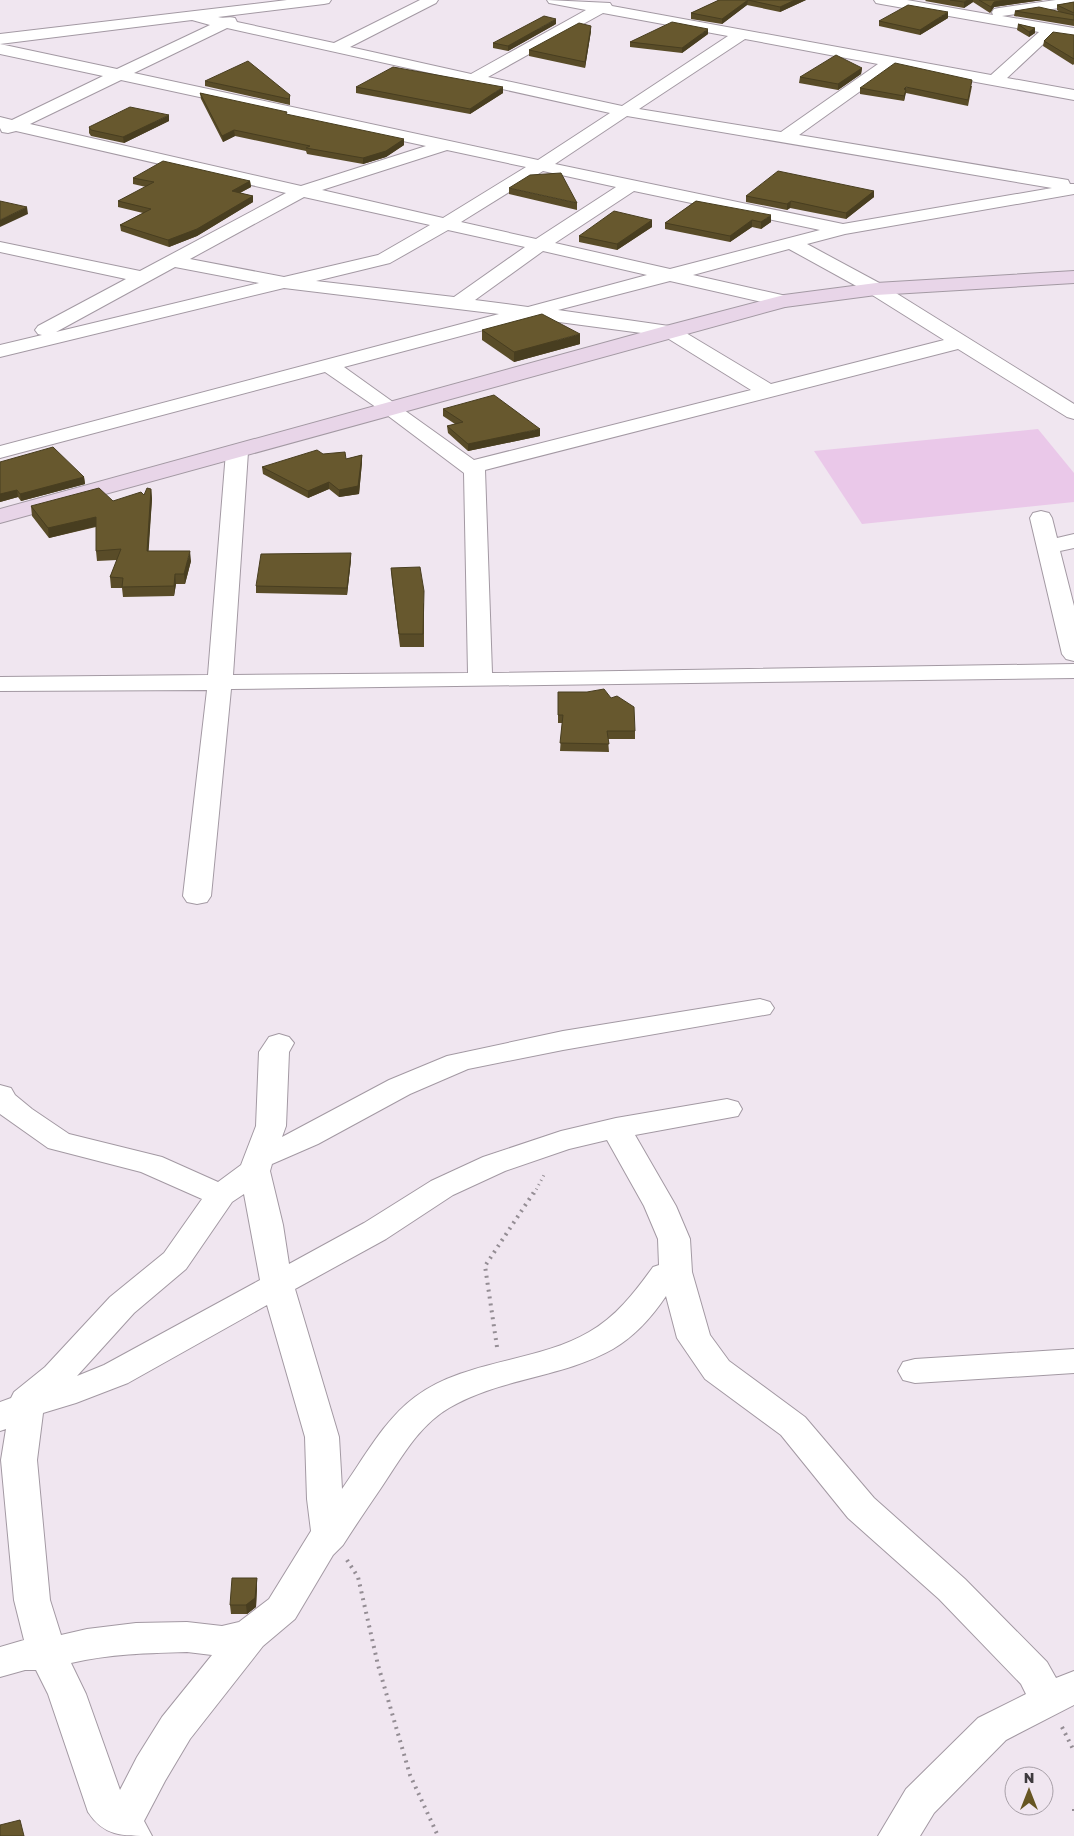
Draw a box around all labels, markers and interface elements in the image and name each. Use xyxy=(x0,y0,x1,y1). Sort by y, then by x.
north arrow xyxy=(1004,1766,1054,1816)
text: N xyxy=(1024,1769,1034,1786)

